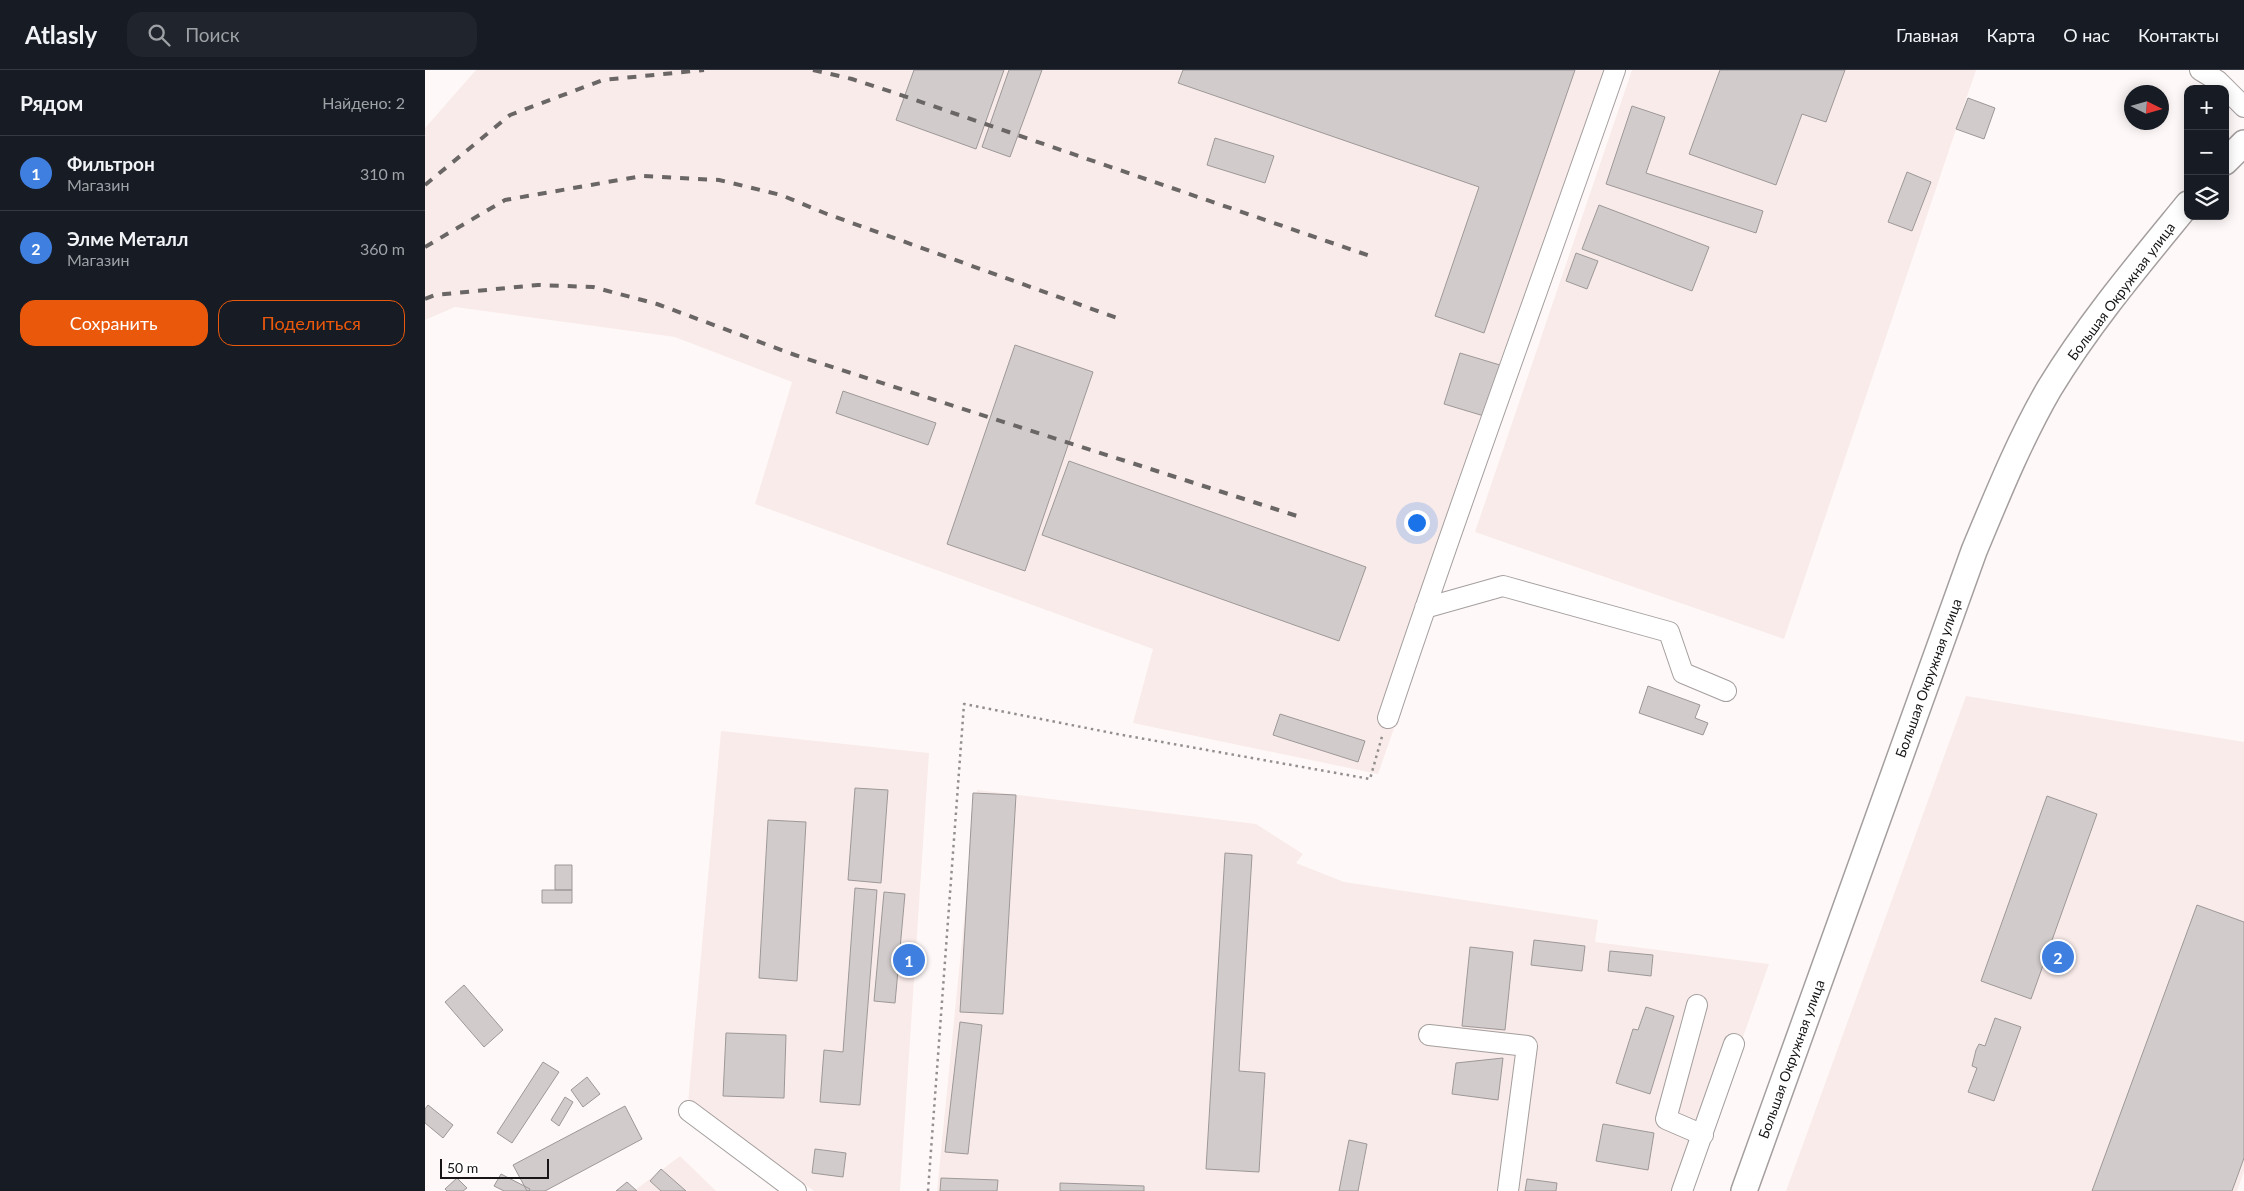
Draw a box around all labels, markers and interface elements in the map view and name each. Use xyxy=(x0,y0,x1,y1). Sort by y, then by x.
search box xyxy=(127,12,477,57)
text: Atlasly xyxy=(25,20,97,49)
icon: search xyxy=(145,21,173,49)
text: Поиск xyxy=(185,23,239,46)
text: Главная xyxy=(1896,24,1959,46)
text: Карта xyxy=(1987,24,2035,46)
text: О нас xyxy=(2063,24,2110,46)
text: Контакты xyxy=(2138,24,2219,46)
north arrow xyxy=(2124,85,2169,130)
map controls xyxy=(2184,85,2229,220)
button: + xyxy=(2184,85,2229,130)
text: Рядом xyxy=(20,90,83,115)
text: Найдено: 2 xyxy=(322,93,405,112)
button: − xyxy=(2184,130,2229,175)
text: Фильтрон xyxy=(67,152,155,175)
text: 1 xyxy=(31,164,41,183)
text: 310 m xyxy=(360,164,405,183)
text: Магазин xyxy=(67,175,129,194)
button: layers xyxy=(2184,175,2229,220)
street label: Большая Окружная улица xyxy=(2064,219,2178,363)
text: Элме Металл xyxy=(67,227,188,250)
text: 2 xyxy=(31,239,41,258)
text: 360 m xyxy=(360,239,405,258)
text: Магазин xyxy=(67,250,129,269)
button: Сохранить xyxy=(20,300,208,346)
button: Поделиться xyxy=(218,300,405,346)
your location xyxy=(1404,510,1430,536)
street label: Большая Окружная улица xyxy=(1891,596,1965,760)
pin: 2 xyxy=(2042,938,2074,976)
pin: 1 xyxy=(893,941,925,979)
street label: Большая Окружная улица xyxy=(1754,977,1828,1141)
scale bar xyxy=(440,1156,549,1179)
text: 50 m xyxy=(447,1159,478,1176)

